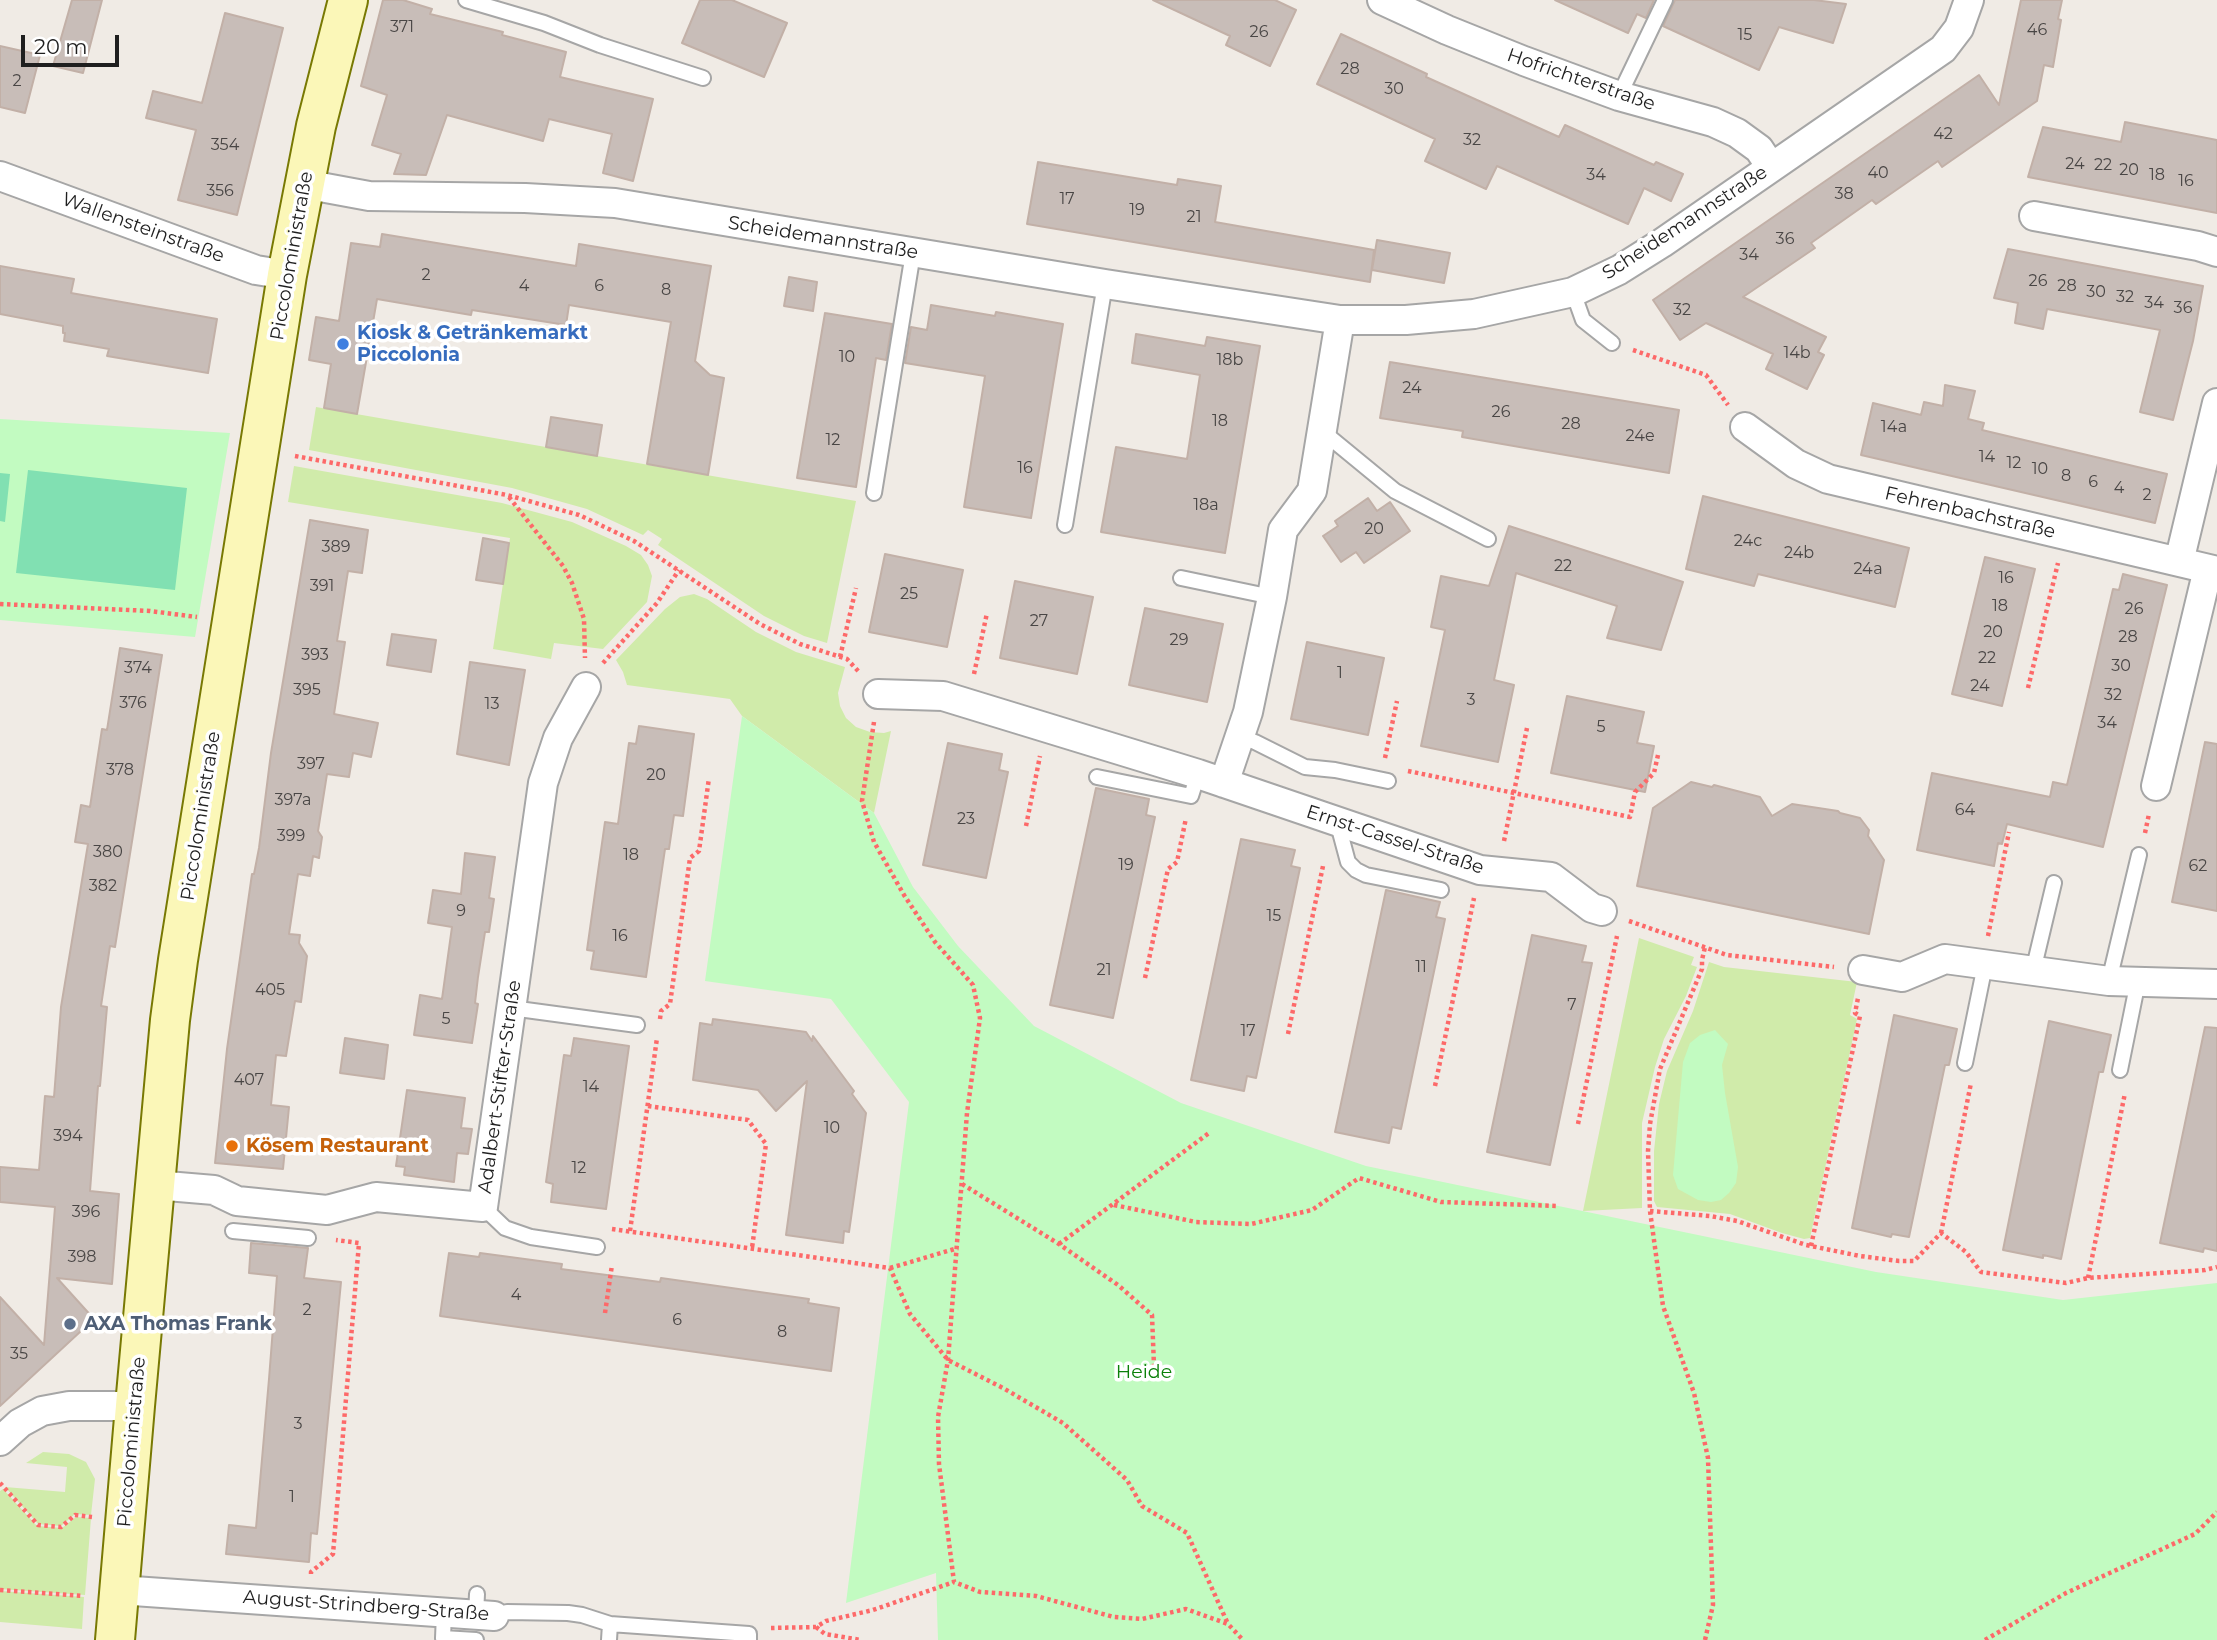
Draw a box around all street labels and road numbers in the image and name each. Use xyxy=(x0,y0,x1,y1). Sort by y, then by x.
street label: Hofrichterstraße xyxy=(1504,44,1658,116)
street label: Scheidemannstraße xyxy=(1598,161,1772,285)
street label: Piccoloministraße xyxy=(266,170,318,342)
street label: Wallensteinstraße xyxy=(59,188,227,268)
street label: Scheidemannstraße xyxy=(726,212,920,264)
street label: Fehrenbachstraße xyxy=(1883,482,2057,544)
street label: Piccoloministraße xyxy=(176,730,226,902)
street label: Ernst-Cassel-Straße xyxy=(1303,801,1487,879)
street label: Adalbert-Stifter-Straße xyxy=(474,979,526,1195)
street label: Piccoloministraße xyxy=(113,1356,151,1528)
street label: August-Strindberg-Straße xyxy=(242,1586,490,1626)

